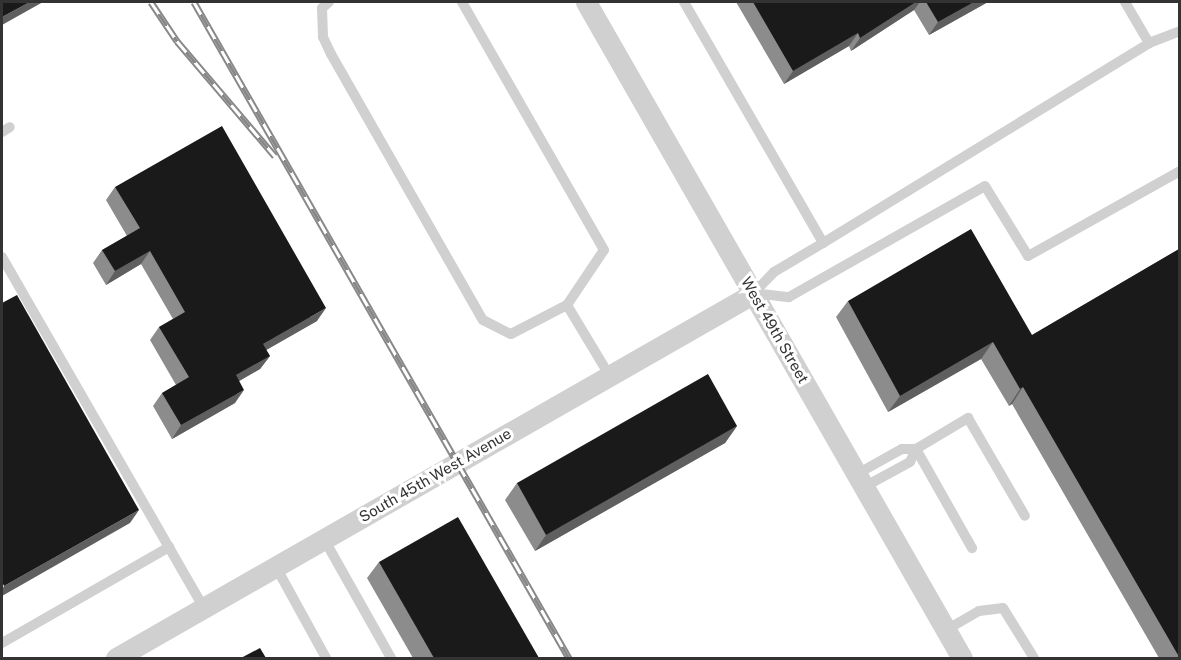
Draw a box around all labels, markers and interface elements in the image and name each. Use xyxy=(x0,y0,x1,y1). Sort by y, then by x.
street label: West 49th Street xyxy=(737,274,813,386)
street label: South 45th West Avenue xyxy=(356,424,514,526)

